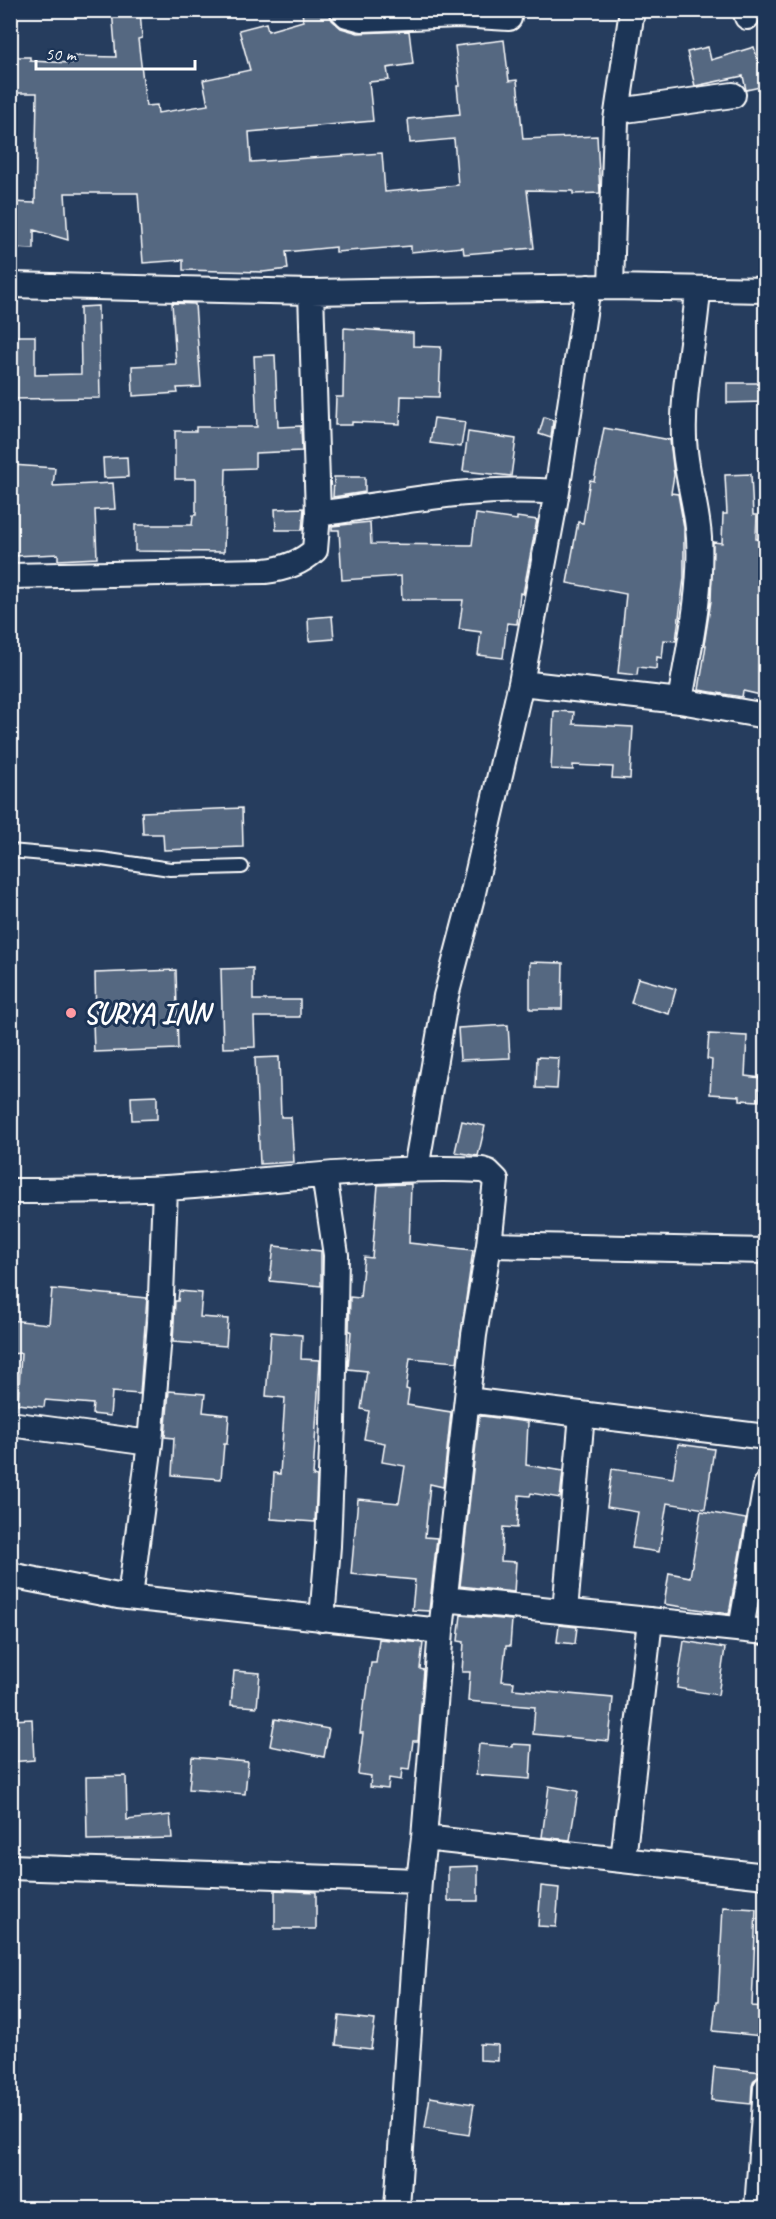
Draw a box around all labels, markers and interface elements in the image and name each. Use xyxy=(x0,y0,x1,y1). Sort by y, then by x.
scale bar xyxy=(36,33,195,71)
text: 50 m xyxy=(45,43,78,65)
place label: SURYA INN xyxy=(83,994,214,1032)
marker: SURYA INN xyxy=(64,1006,78,1020)

